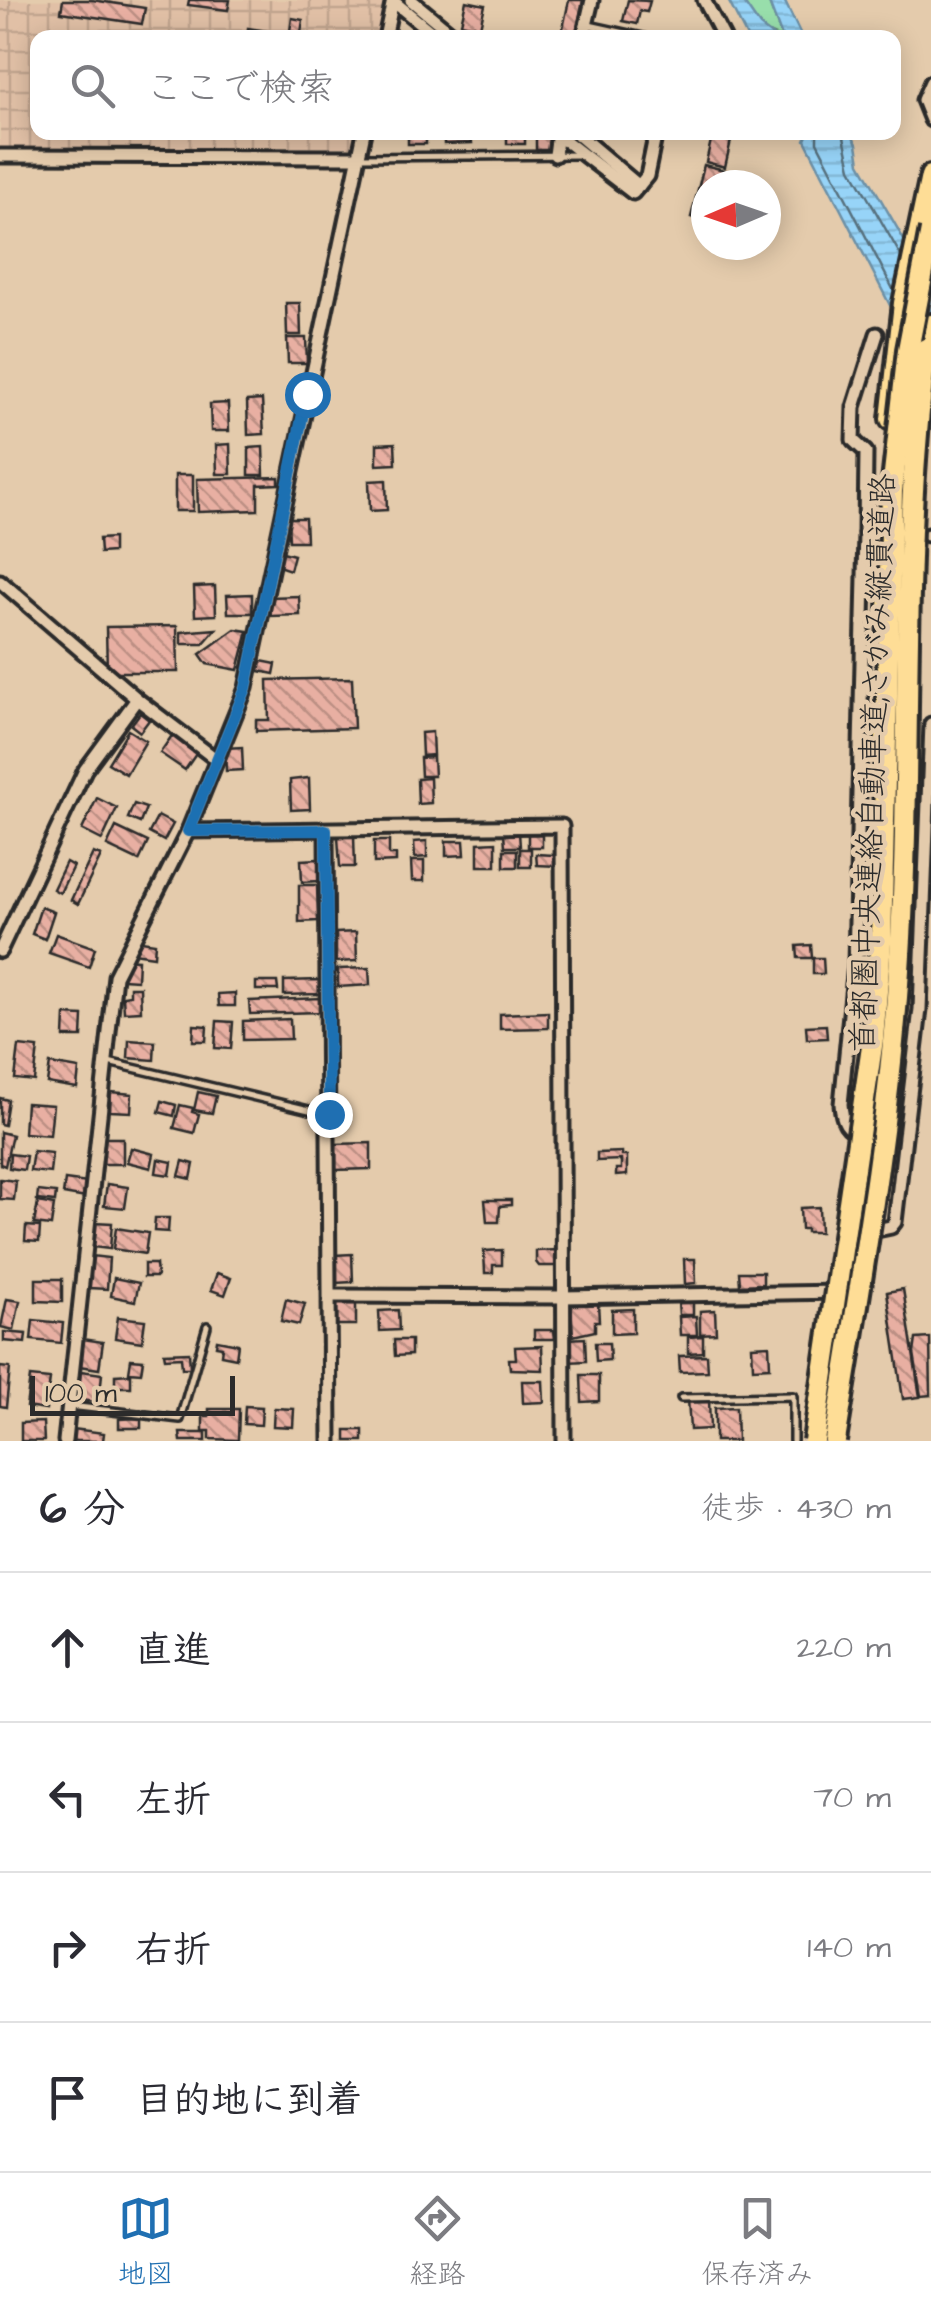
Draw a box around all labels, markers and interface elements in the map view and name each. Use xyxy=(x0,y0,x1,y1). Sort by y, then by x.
search box xyxy=(30,30,901,140)
icon: search xyxy=(65,58,120,113)
text: ここで検索 xyxy=(145,63,335,115)
north arrow xyxy=(691,170,781,260)
route start xyxy=(285,372,331,418)
street label: 首都圏中央連絡自動車道;さがみ縦貫道路 xyxy=(841,472,906,1054)
route end xyxy=(307,1092,353,1138)
scale bar xyxy=(30,1371,235,1416)
text: 100 m xyxy=(45,1374,117,1413)
text: 6 分 xyxy=(40,1481,125,1539)
text: 徒歩 · 430 m xyxy=(701,1486,891,1531)
icon: ahead xyxy=(40,1620,95,1675)
text: 直進 xyxy=(135,1625,211,1677)
text: 220 m xyxy=(796,1625,891,1670)
icon: left xyxy=(40,1770,95,1825)
text: 左折 xyxy=(135,1775,211,1827)
text: 70 m xyxy=(813,1775,891,1820)
icon: right xyxy=(40,1920,95,1975)
text: 右折 xyxy=(135,1925,211,1977)
text: 140 m xyxy=(807,1925,891,1970)
icon: arrive xyxy=(40,2070,95,2125)
text: 目的地に到着 xyxy=(135,2075,363,2127)
tab: 地図 xyxy=(118,2191,174,2294)
tab: 経路 xyxy=(409,2191,465,2294)
tab: 保存済み xyxy=(701,2191,813,2294)

